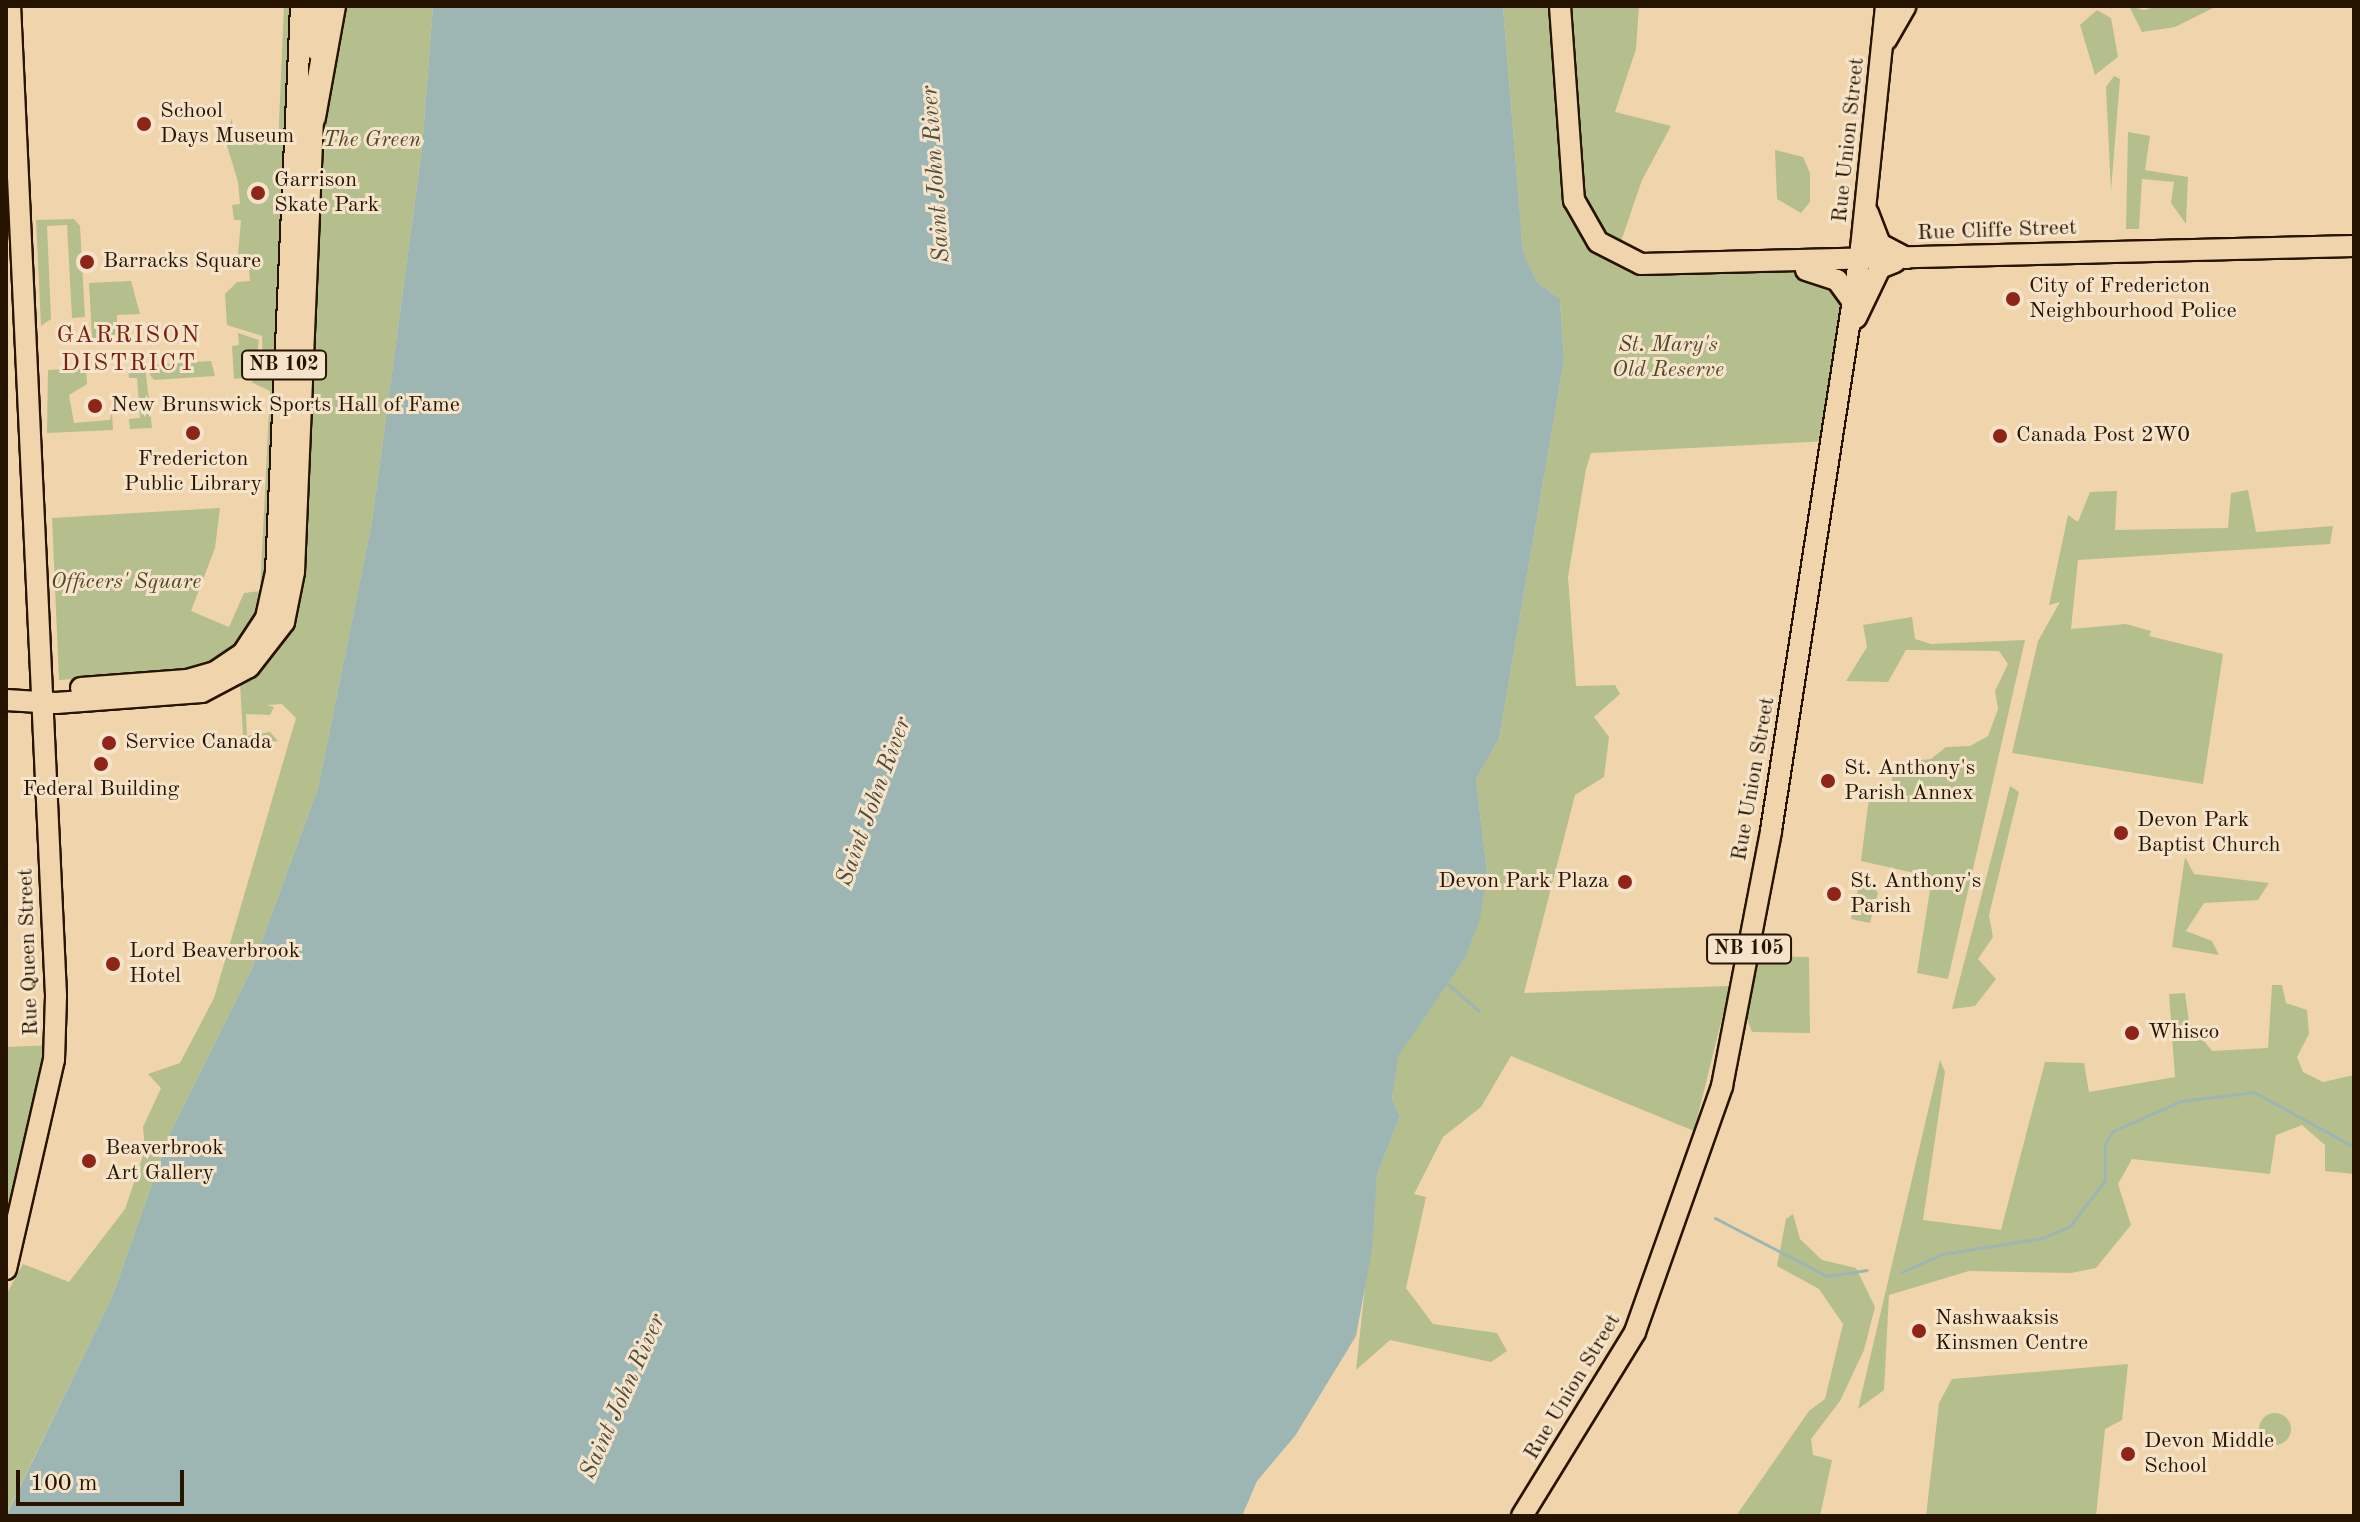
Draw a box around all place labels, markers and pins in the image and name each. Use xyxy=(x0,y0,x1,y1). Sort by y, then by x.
place label: School Days Museum xyxy=(160,98,294,150)
marker: School Days Museum xyxy=(135,115,153,133)
place label: Garrison Skate Park xyxy=(274,167,379,218)
marker: Garrison Skate Park xyxy=(249,184,267,202)
place label: Barracks Square xyxy=(103,249,261,275)
marker: Barracks Square xyxy=(78,253,96,271)
place label: City of Fredericton Neighbourhood Police xyxy=(2029,273,2237,324)
marker: City of Fredericton Neighbourhood Police xyxy=(2004,290,2022,308)
place label: New Brunswick Sports Hall of Fame xyxy=(111,393,460,419)
marker: New Brunswick Sports Hall of Fame xyxy=(86,397,104,415)
place label: Canada Post 2W0 xyxy=(2016,423,2190,449)
marker: Fredericton Public Library xyxy=(184,424,202,442)
marker: Canada Post 2W0 xyxy=(1991,427,2009,445)
place label: Fredericton Public Library xyxy=(124,446,262,498)
place label: Service Canada xyxy=(125,730,272,756)
marker: Service Canada xyxy=(100,734,118,752)
marker: Federal Building xyxy=(92,755,110,773)
place label: St. Anthony's Parish Annex xyxy=(1844,755,1975,806)
marker: St. Anthony's Parish Annex xyxy=(1819,772,1837,790)
place label: Federal Building xyxy=(23,777,179,803)
place label: Devon Park Baptist Church xyxy=(2137,807,2281,858)
marker: Devon Park Baptist Church xyxy=(2112,824,2130,842)
place label: St. Anthony's Parish xyxy=(1850,868,1981,920)
place label: Devon Park Plaza xyxy=(1438,869,1609,895)
marker: Devon Park Plaza xyxy=(1616,873,1634,891)
marker: St. Anthony's Parish xyxy=(1825,885,1843,903)
place label: Lord Beaverbrook Hotel xyxy=(129,938,300,990)
marker: Lord Beaverbrook Hotel xyxy=(104,955,122,973)
place label: Whisco xyxy=(2148,1020,2219,1046)
marker: Whisco xyxy=(2123,1024,2141,1042)
place label: Beaverbrook Art Gallery xyxy=(105,1135,224,1186)
marker: Beaverbrook Art Gallery xyxy=(80,1152,98,1170)
place label: Nashwaaksis Kinsmen Centre xyxy=(1935,1305,2088,1356)
marker: Nashwaaksis Kinsmen Centre xyxy=(1910,1322,1928,1340)
place label: Devon Middle School xyxy=(2144,1428,2274,1480)
marker: Devon Middle School xyxy=(2119,1445,2137,1463)

